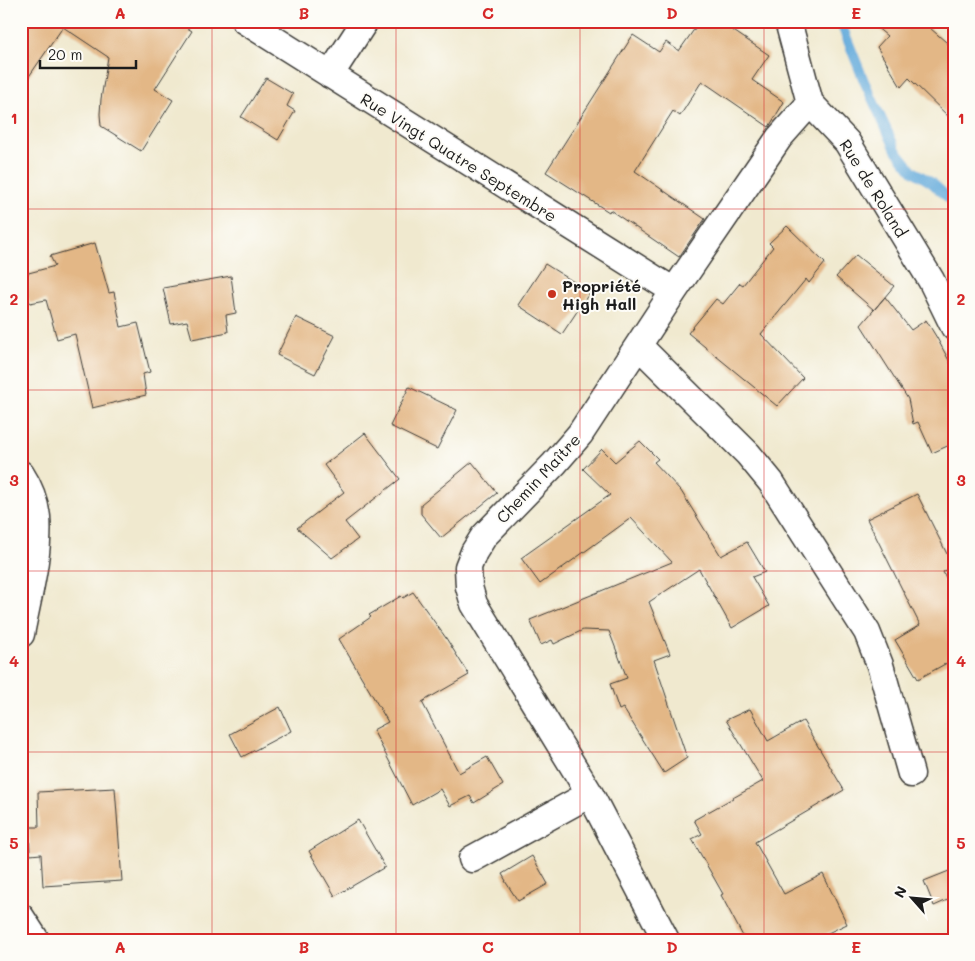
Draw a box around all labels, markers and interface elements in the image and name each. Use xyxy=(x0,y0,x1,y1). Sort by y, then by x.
text: A xyxy=(114,2,126,23)
text: B xyxy=(299,2,309,23)
text: C xyxy=(482,2,494,23)
text: D xyxy=(666,2,678,23)
text: E xyxy=(851,2,861,23)
scale bar xyxy=(40,38,136,70)
text: 20 m xyxy=(48,44,82,64)
street label: Rue Vingt Quatre Septembre xyxy=(357,88,561,226)
text: 1 xyxy=(10,107,18,128)
text: 1 xyxy=(957,107,965,128)
street label: Rue de Roland xyxy=(835,135,913,241)
place label: Propriété High Hall xyxy=(562,275,641,314)
text: 2 xyxy=(10,288,19,309)
marker: Propriété High Hall xyxy=(546,288,558,300)
text: 2 xyxy=(957,288,966,309)
street label: Chemin Maître xyxy=(491,429,585,527)
text: 3 xyxy=(9,469,19,490)
text: 3 xyxy=(956,469,966,490)
text: 4 xyxy=(9,650,19,671)
text: 4 xyxy=(956,650,966,671)
text: 5 xyxy=(9,832,19,853)
text: 5 xyxy=(956,832,966,853)
north arrow xyxy=(888,874,938,924)
text: N xyxy=(889,883,911,901)
text: A xyxy=(114,936,126,957)
text: B xyxy=(299,936,309,957)
text: C xyxy=(482,936,494,957)
text: D xyxy=(666,936,678,957)
text: E xyxy=(851,936,861,957)

